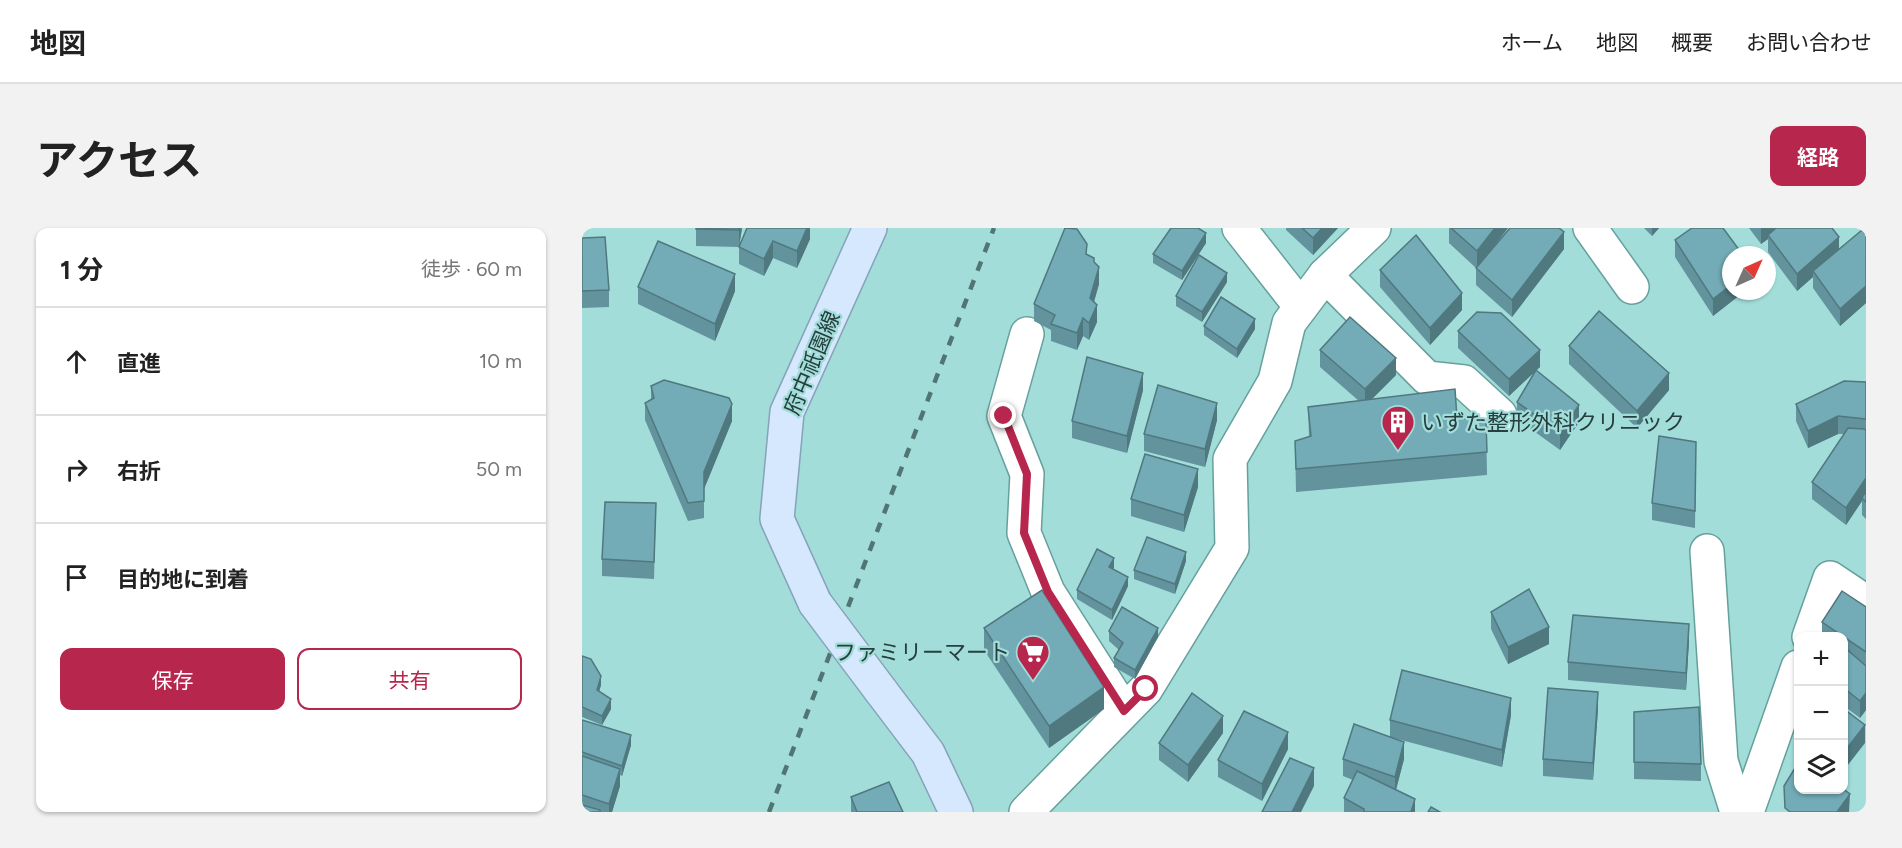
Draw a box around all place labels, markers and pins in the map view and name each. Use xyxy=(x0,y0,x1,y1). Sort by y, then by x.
building icon: いずた整形外科クリニック xyxy=(1380,404,1416,451)
place label: いずた整形外科クリニック xyxy=(1421,409,1685,436)
supermarket icon: ファミリーマート xyxy=(1015,634,1051,681)
place label: ファミリーマート xyxy=(834,639,1010,666)

